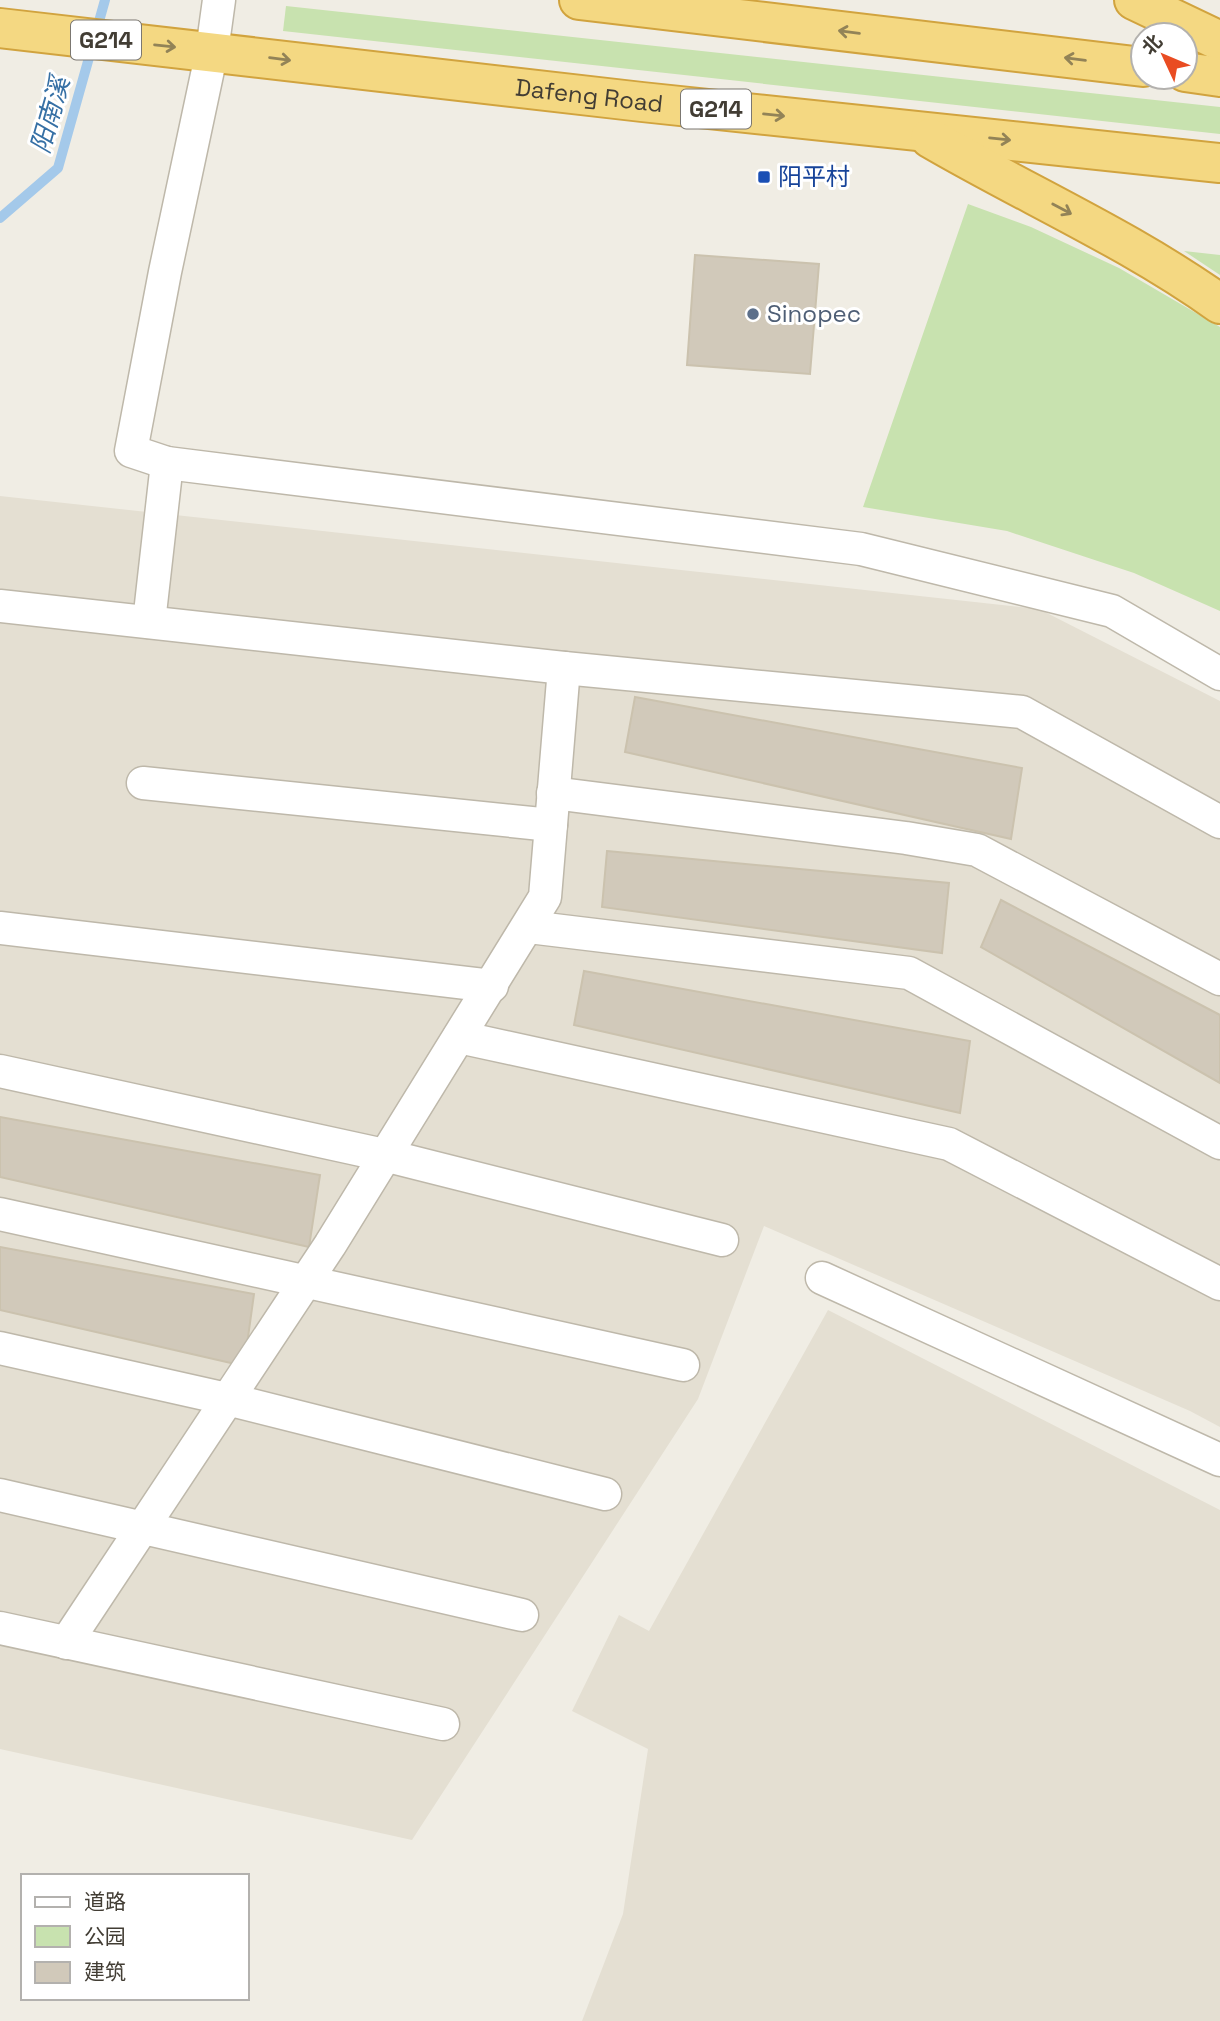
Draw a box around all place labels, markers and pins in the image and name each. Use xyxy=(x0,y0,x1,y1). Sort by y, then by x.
place label: 阳平村 xyxy=(778,161,850,192)
marker: 阳平村 xyxy=(756,169,772,185)
place label: Sinopec xyxy=(767,298,861,329)
marker: Sinopec xyxy=(745,306,761,322)

